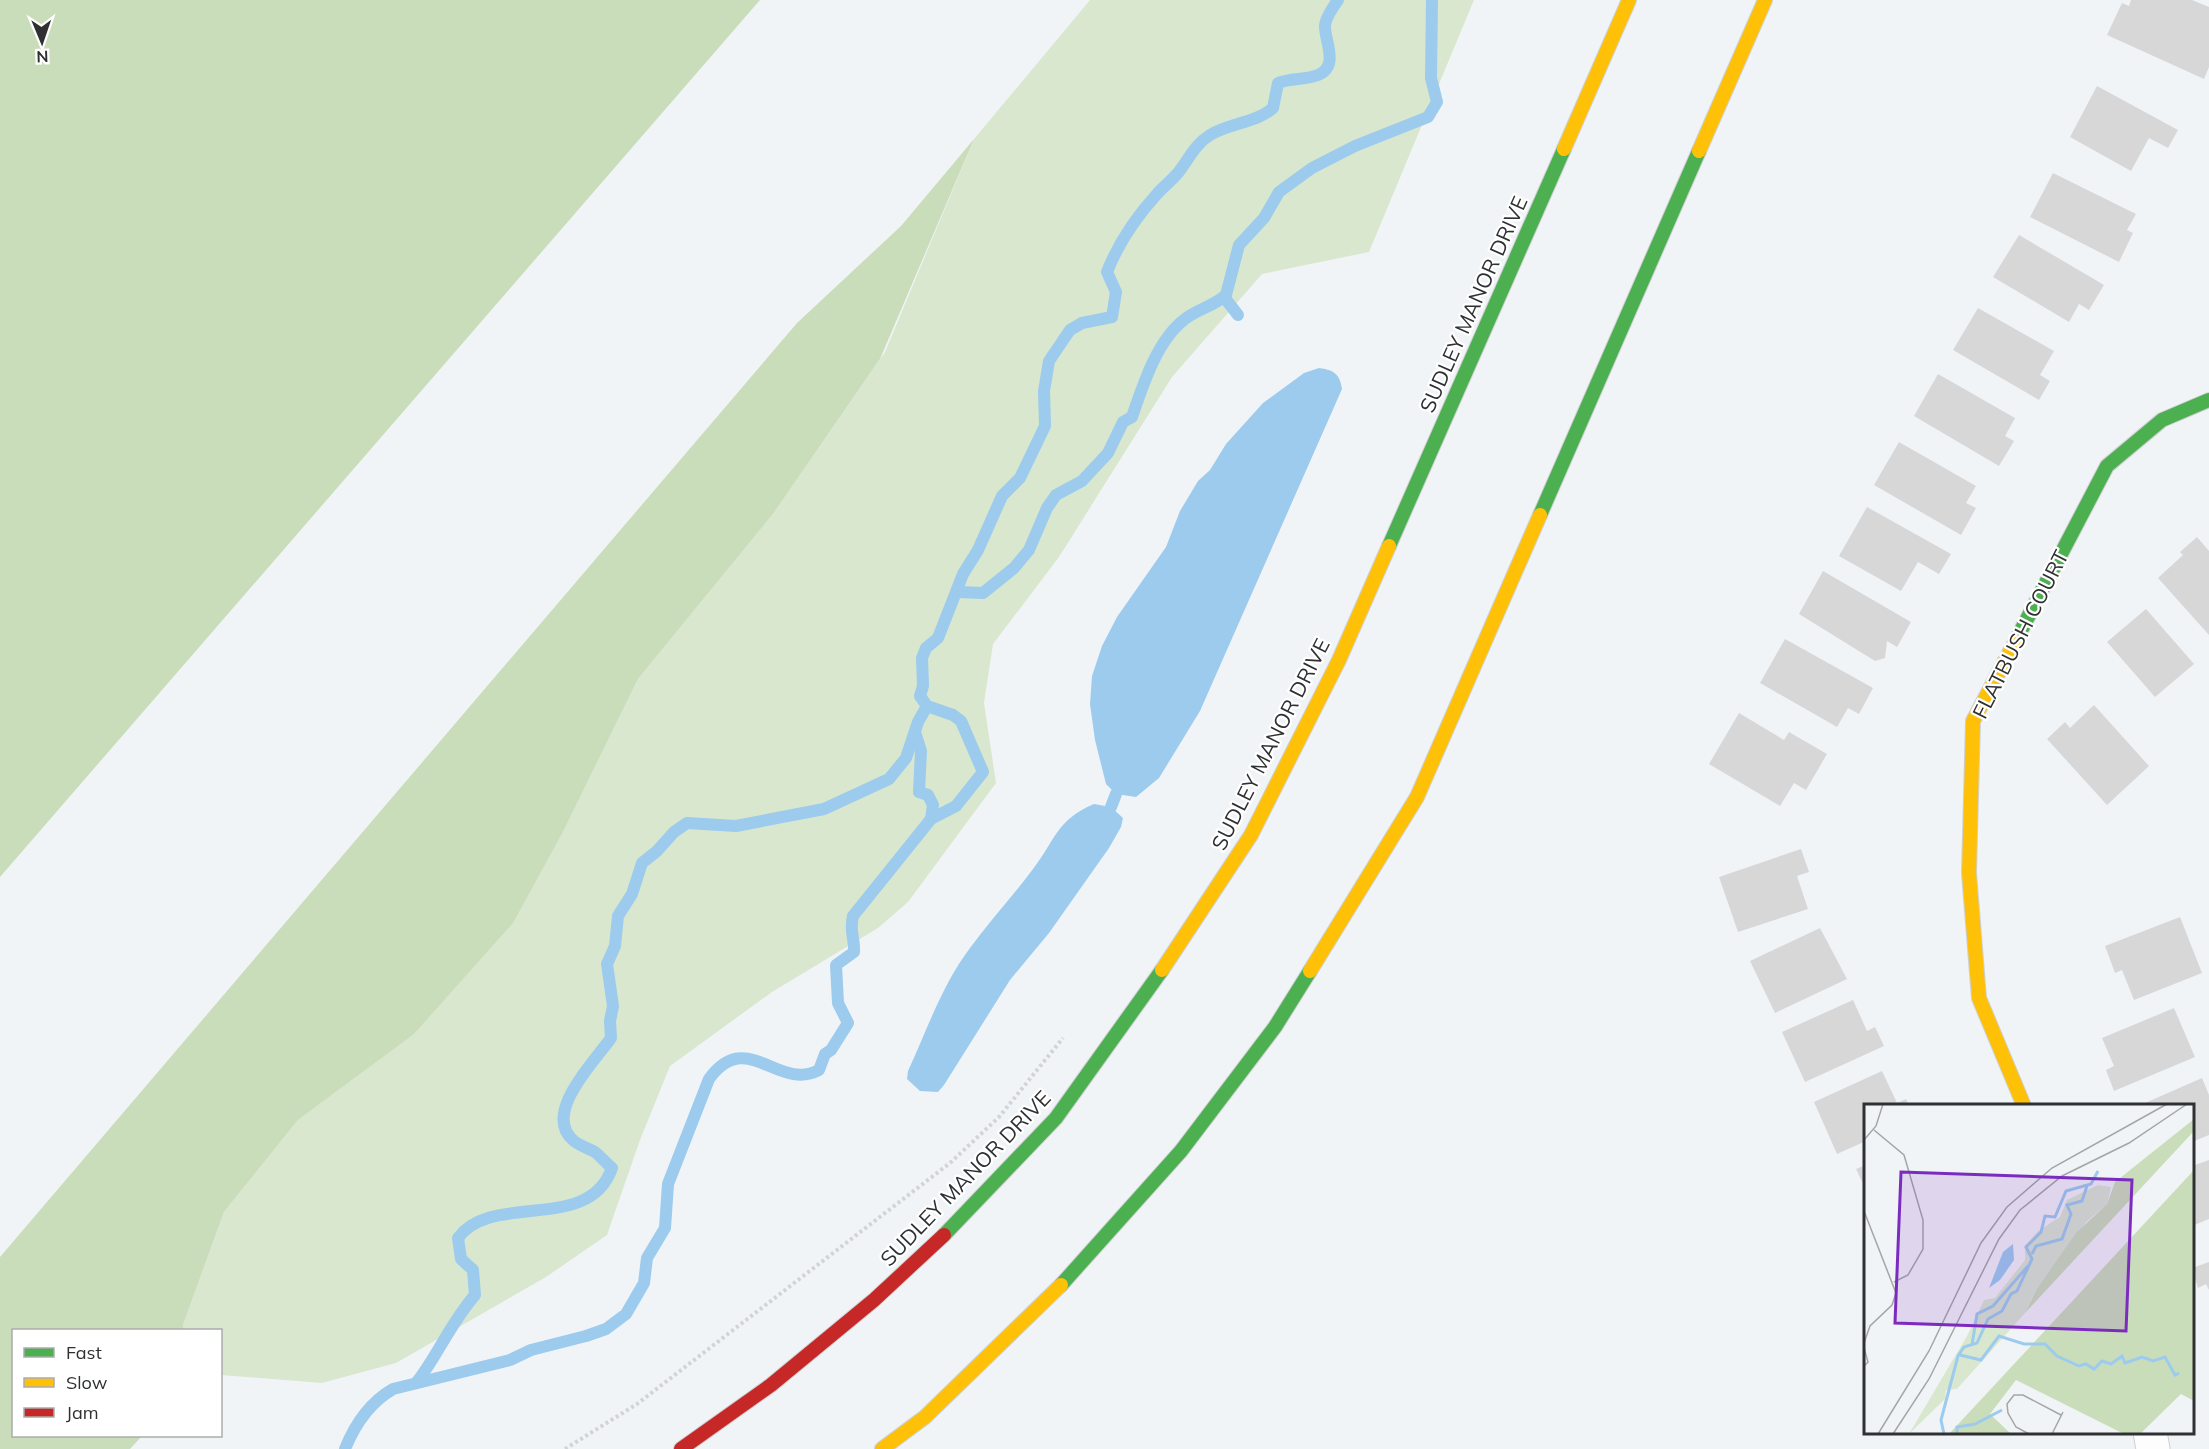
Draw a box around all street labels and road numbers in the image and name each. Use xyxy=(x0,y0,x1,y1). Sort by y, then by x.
street label: SUDLEY MANOR DRIVE xyxy=(1414,192,1532,416)
street label: FLATBUSH COURT xyxy=(1966,545,2074,723)
street label: SUDLEY MANOR DRIVE xyxy=(1205,634,1335,854)
street label: SUDLEY MANOR DRIVE xyxy=(874,1085,1056,1271)

